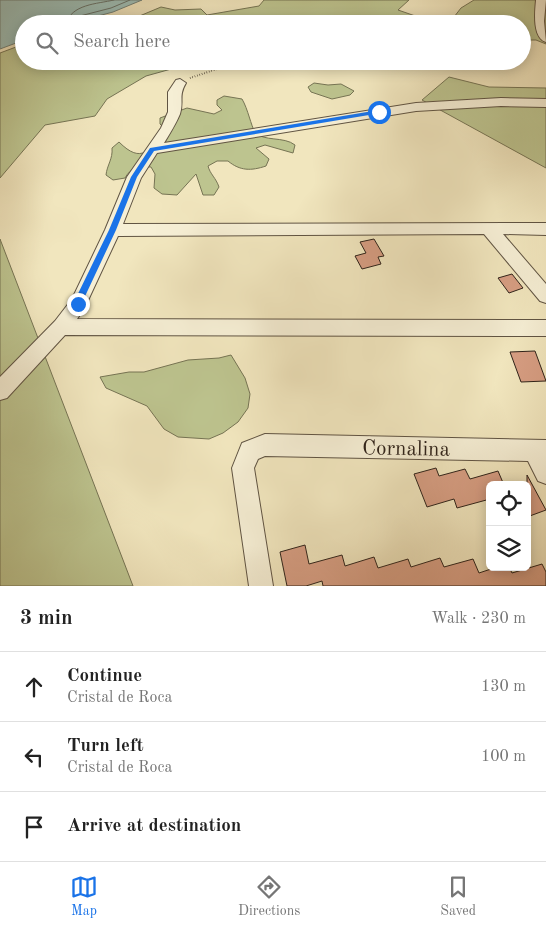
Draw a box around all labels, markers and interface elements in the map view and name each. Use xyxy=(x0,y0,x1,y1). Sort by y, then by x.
search box xyxy=(15,15,531,70)
icon: search xyxy=(33,29,61,57)
text: Search here xyxy=(73,33,170,52)
route start xyxy=(368,101,391,124)
route end xyxy=(67,293,90,316)
street label: Cornalina xyxy=(362,438,450,461)
map controls xyxy=(486,481,531,571)
button: locate xyxy=(486,481,531,526)
button: layers xyxy=(486,526,531,571)
text: 3 min xyxy=(20,608,73,629)
text: Walk · 230 m xyxy=(431,611,526,627)
text: Continue xyxy=(67,667,142,686)
icon: ahead xyxy=(20,673,48,701)
text: 130 m xyxy=(481,679,526,695)
text: Cristal de Roca xyxy=(67,690,172,706)
text: Turn left xyxy=(67,737,144,756)
icon: left xyxy=(20,743,48,771)
text: 100 m xyxy=(481,749,526,765)
text: Cristal de Roca xyxy=(67,760,172,776)
icon: arrive xyxy=(20,813,48,841)
text: Arrive at destination xyxy=(67,817,241,836)
tab: Map xyxy=(70,873,98,920)
tab: Directions xyxy=(238,873,300,920)
tab: Saved xyxy=(440,873,476,920)

